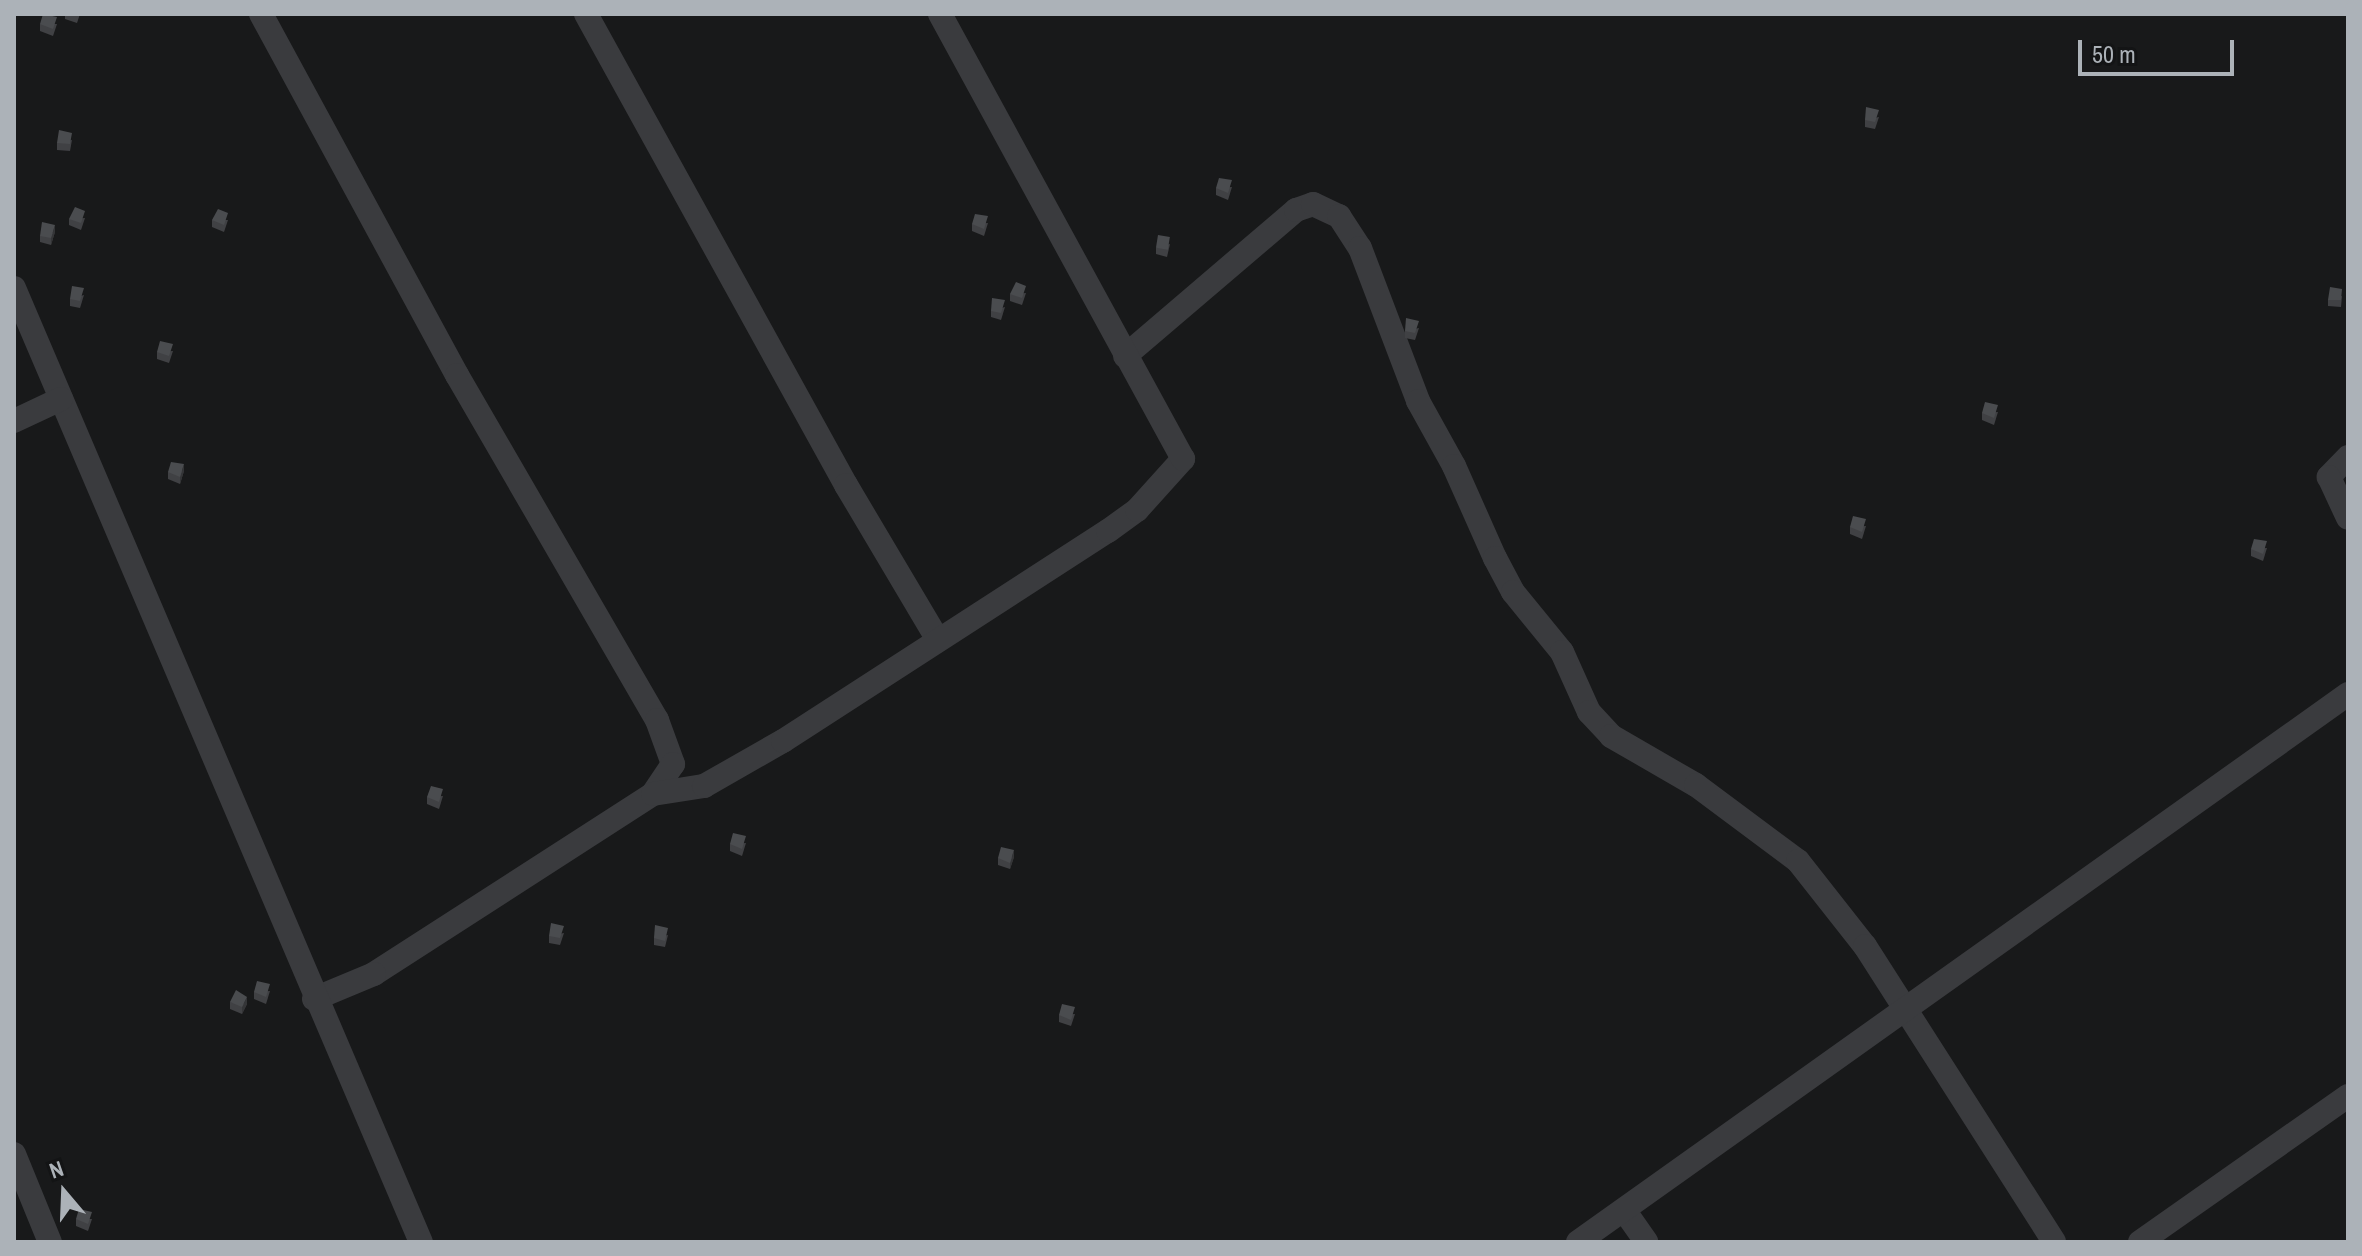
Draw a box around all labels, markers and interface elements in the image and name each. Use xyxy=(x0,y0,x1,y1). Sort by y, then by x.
scale bar xyxy=(2082,24,2238,74)
text: 50 m xyxy=(2092,38,2136,70)
north arrow xyxy=(24,1152,104,1232)
text: N xyxy=(45,1153,67,1186)

